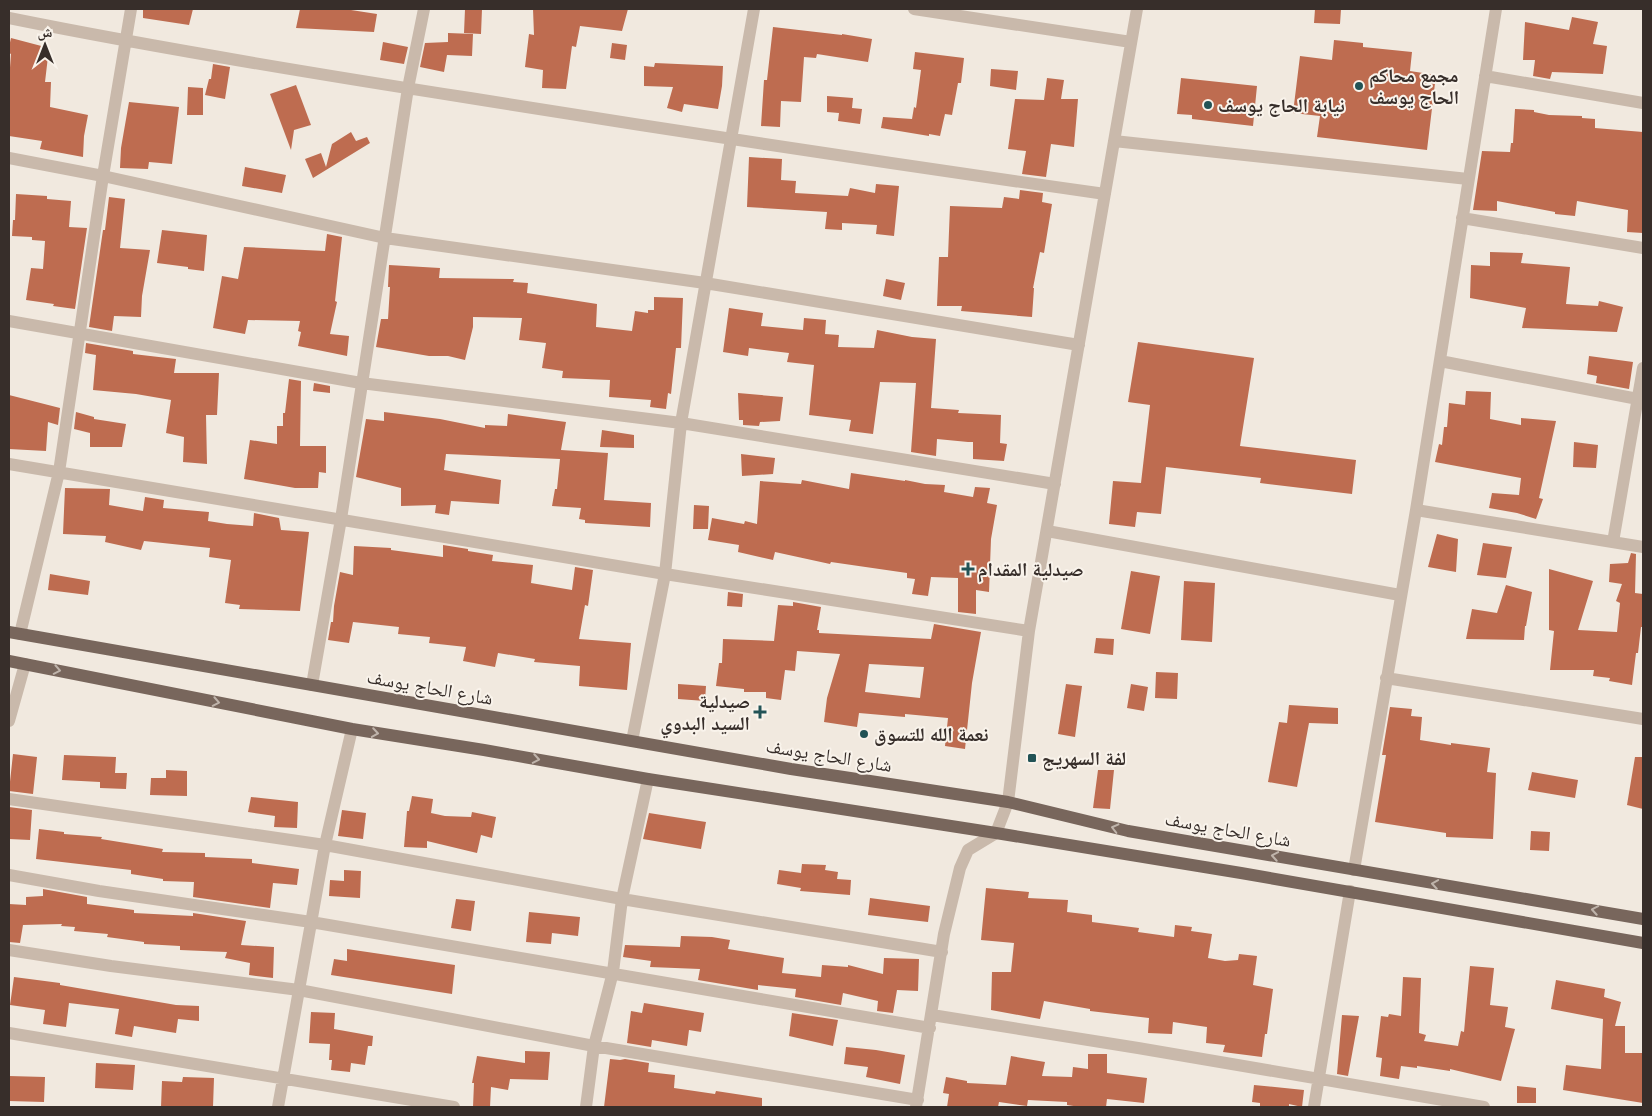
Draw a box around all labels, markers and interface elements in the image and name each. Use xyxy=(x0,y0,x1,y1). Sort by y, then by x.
north arrow xyxy=(20,20,70,70)
text: ش xyxy=(38,23,53,41)
place label: مجمع محاكم الحاج يوسف xyxy=(1369,63,1459,109)
marker: مجمع محاكم الحاج يوسف xyxy=(1353,80,1365,92)
place label: نيابة الحاج يوسف xyxy=(1218,93,1345,117)
marker: نيابة الحاج يوسف xyxy=(1202,99,1214,111)
place label: صيدلية المقدام xyxy=(978,557,1084,583)
marker: صيدلية المقدام xyxy=(962,563,974,575)
one-way arrow xyxy=(52,664,61,675)
street label: شارع الحاج يوسف xyxy=(365,664,495,710)
place label: صيدلية السيد البدوي xyxy=(660,689,750,739)
one-way arrow xyxy=(211,697,220,707)
marker: صيدلية السيد البدوي xyxy=(754,706,766,718)
place label: نعمة الله للتسوق xyxy=(874,722,988,746)
one-way arrow xyxy=(372,727,380,738)
marker: نعمة الله للتسوق xyxy=(858,728,870,740)
street label: شارع الحاج يوسف xyxy=(764,733,894,777)
place label: لفة السهريج xyxy=(1042,746,1126,771)
marker: لفة السهريج xyxy=(1026,752,1038,764)
one-way arrow xyxy=(531,754,540,764)
street label: شارع الحاج يوسف xyxy=(1163,806,1293,852)
one-way arrow xyxy=(1110,823,1119,834)
one-way arrow xyxy=(1270,851,1279,862)
one-way arrow xyxy=(1431,879,1439,889)
one-way arrow xyxy=(1591,906,1600,916)

